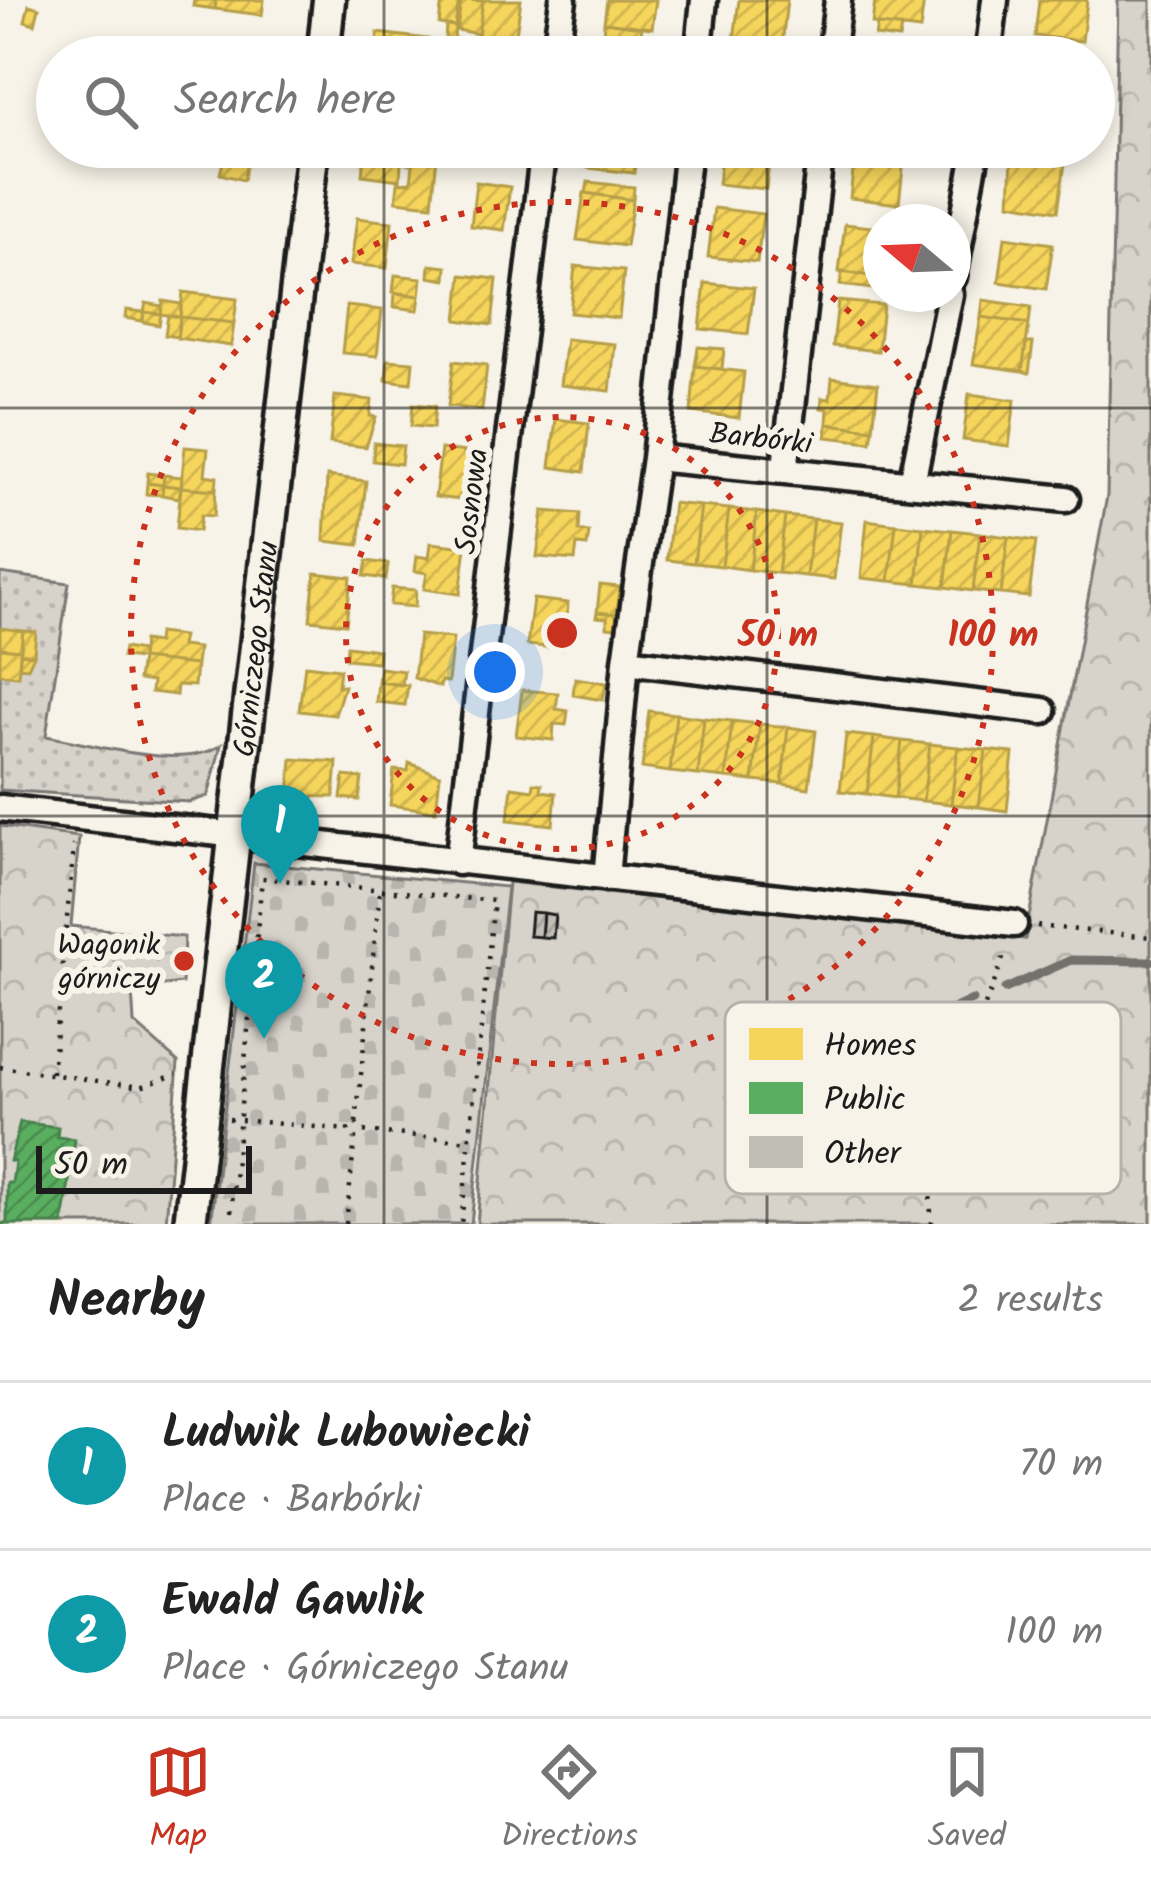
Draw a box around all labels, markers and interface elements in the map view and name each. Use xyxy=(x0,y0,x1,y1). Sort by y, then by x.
search box xyxy=(36,36,1115,168)
text: Search here xyxy=(174,66,396,138)
icon: search xyxy=(78,69,144,135)
north arrow xyxy=(863,204,971,312)
street label: Barbórki xyxy=(707,411,817,469)
street label: Sosnowa xyxy=(443,446,503,557)
street label: Górniczego Stanu xyxy=(222,538,294,759)
text: 50 m xyxy=(737,608,818,665)
text: 100 m xyxy=(947,608,1039,665)
centre of rings xyxy=(541,612,583,654)
your location xyxy=(465,642,525,702)
pin: 1 xyxy=(241,785,319,884)
place label: Wagonik górniczy xyxy=(57,922,161,1004)
pin: 2 xyxy=(225,940,303,1039)
marker: Wagonik górniczy xyxy=(171,948,197,974)
legend xyxy=(725,1002,1121,1194)
text: Homes xyxy=(824,1021,916,1074)
text: Public xyxy=(824,1075,906,1128)
text: Other xyxy=(824,1129,903,1182)
scale bar xyxy=(36,1140,252,1193)
text: 50 m xyxy=(54,1140,128,1193)
text: Nearby xyxy=(48,1262,205,1343)
text: 2 results xyxy=(958,1271,1103,1333)
text: Ludwik Lubowiecki xyxy=(162,1399,530,1471)
text: 1 xyxy=(81,1435,93,1497)
text: 70 m xyxy=(1019,1435,1103,1497)
text: Place · Barbórki xyxy=(162,1471,421,1533)
text: Ewald Gawlik xyxy=(162,1567,423,1639)
text: 2 xyxy=(76,1603,98,1665)
text: 100 m xyxy=(1005,1603,1103,1665)
text: Place · Górniczego Stanu xyxy=(162,1639,568,1701)
tab: Map xyxy=(145,1739,211,1864)
tab: Directions xyxy=(501,1739,638,1864)
tab: Saved xyxy=(928,1739,1006,1864)

